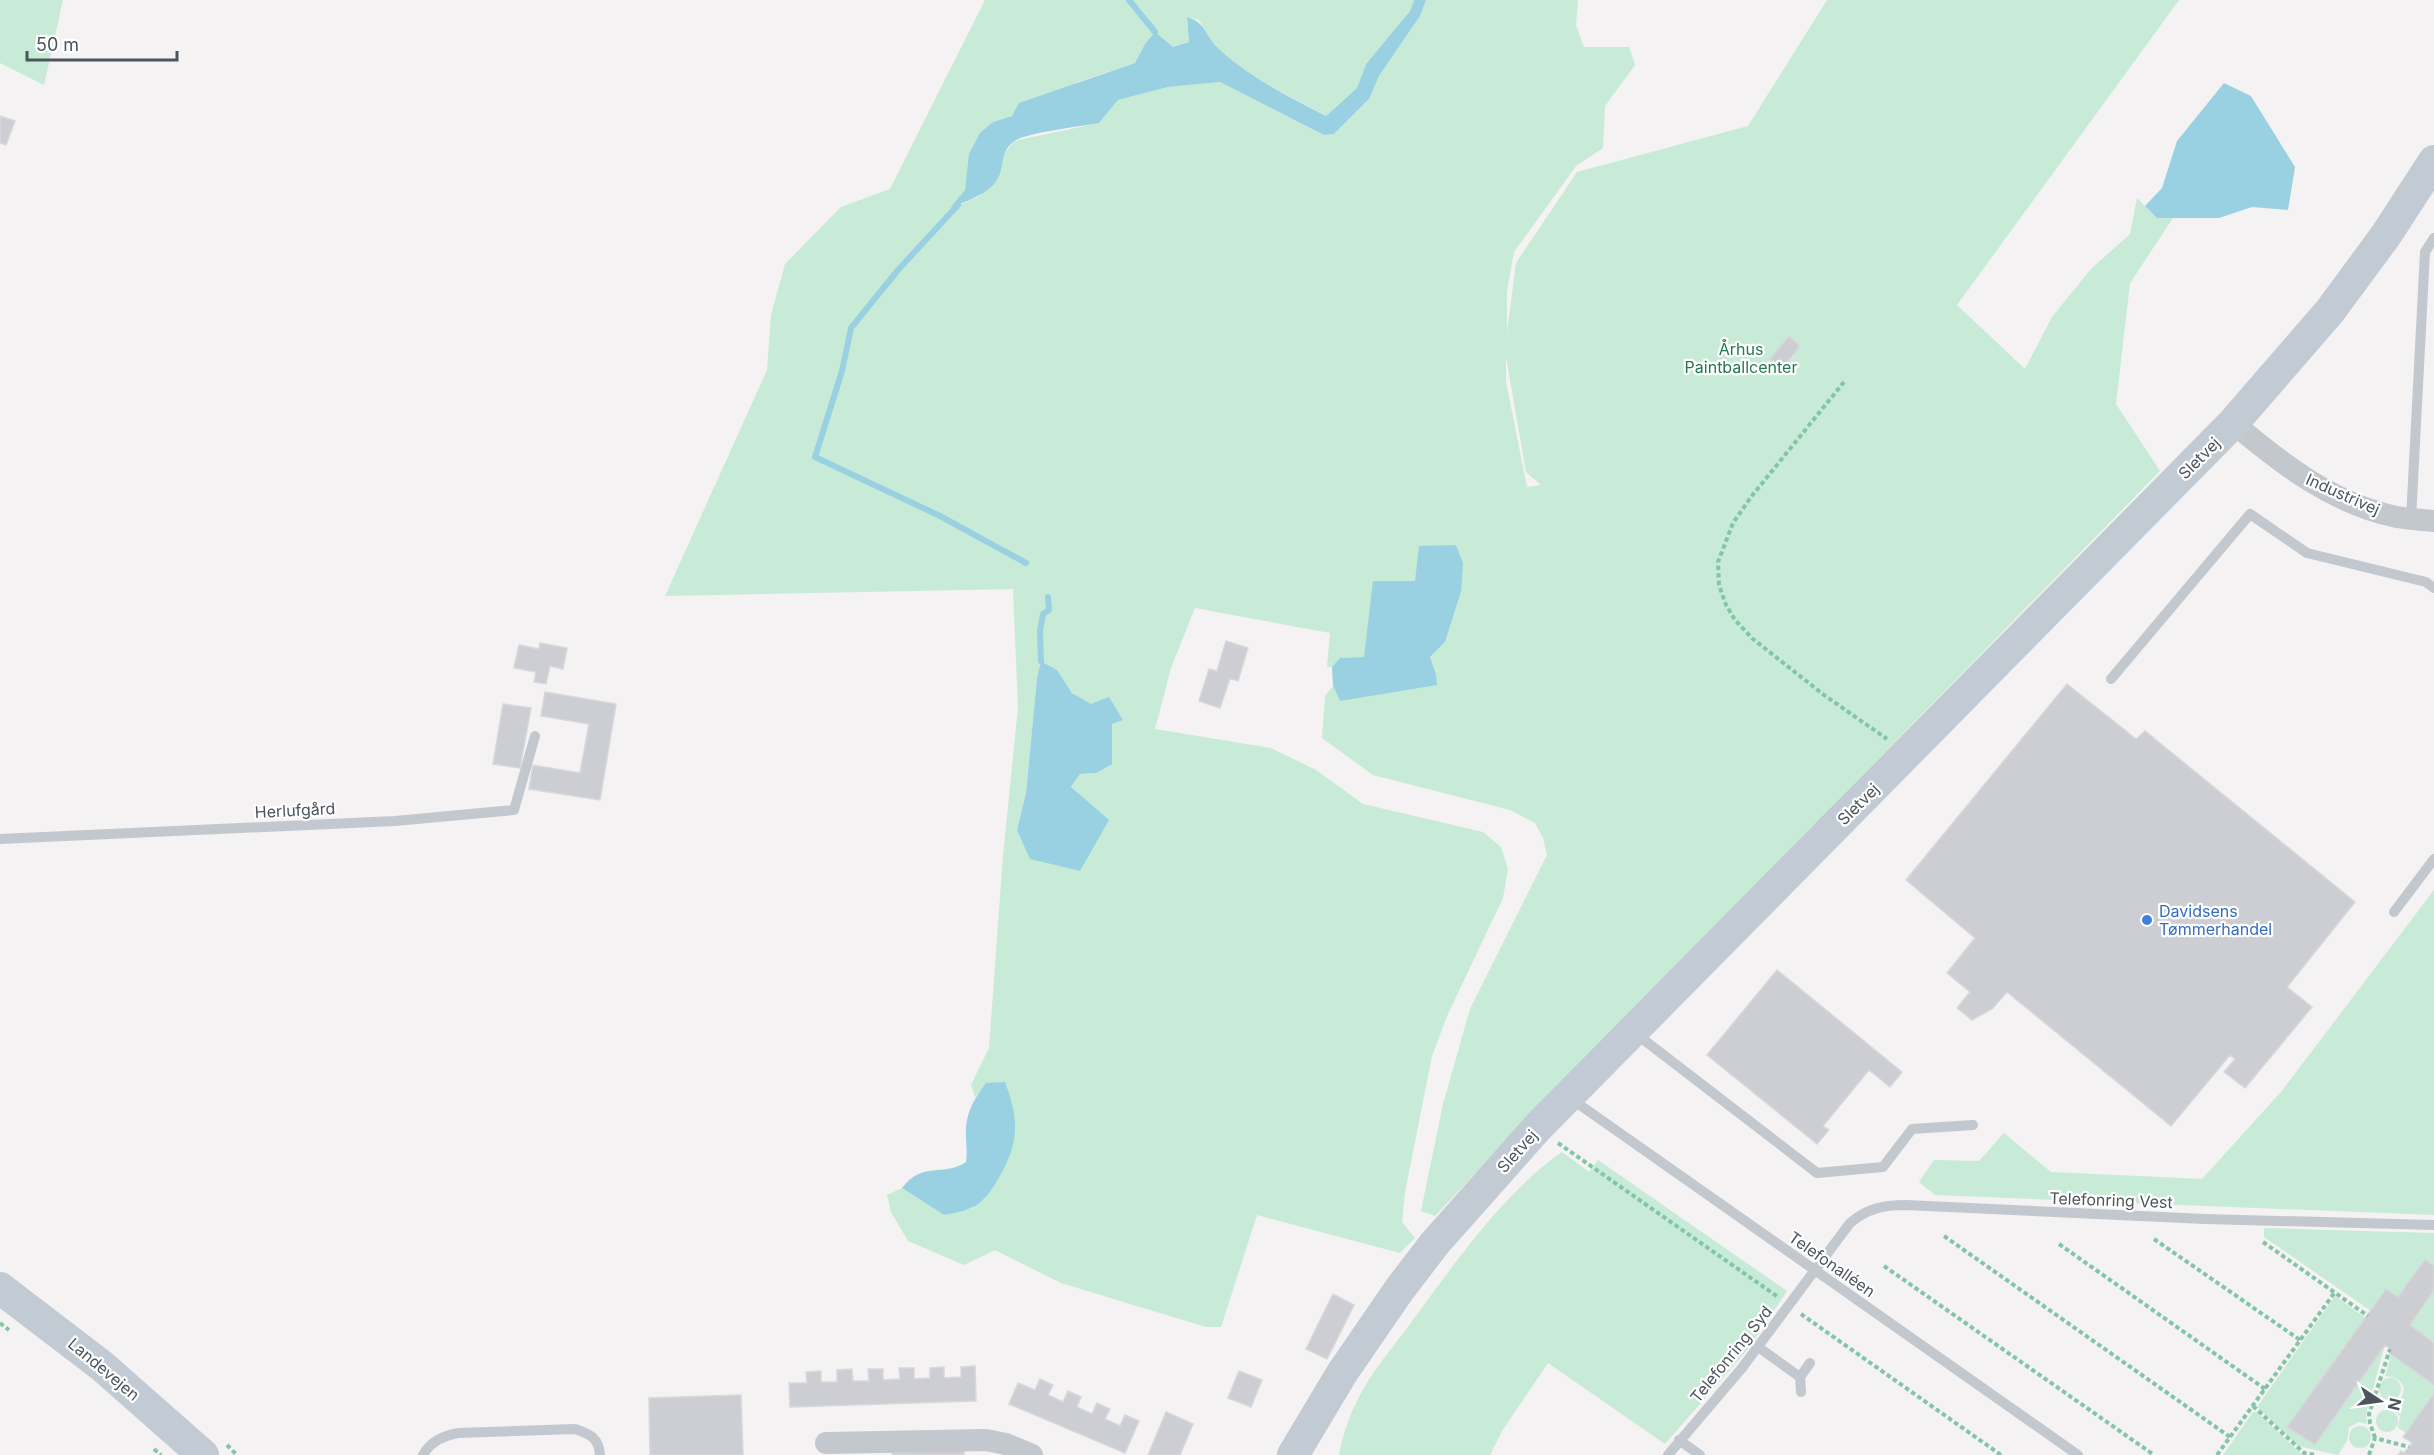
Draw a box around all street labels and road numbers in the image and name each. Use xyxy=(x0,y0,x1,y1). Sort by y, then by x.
street label: Sletvej xyxy=(2174,433,2224,483)
street label: Industrivej xyxy=(2303,469,2383,519)
street label: Sletvej xyxy=(1833,779,1883,829)
street label: Herlufgård xyxy=(254,798,336,822)
street label: Sletvej xyxy=(1493,1125,1541,1177)
street label: Telefonring Vest xyxy=(2049,1188,2173,1212)
street label: Telefonalléen xyxy=(1785,1227,1879,1301)
street label: Telefonring Syd xyxy=(1686,1302,1776,1406)
street label: Landevejen xyxy=(64,1333,144,1405)

